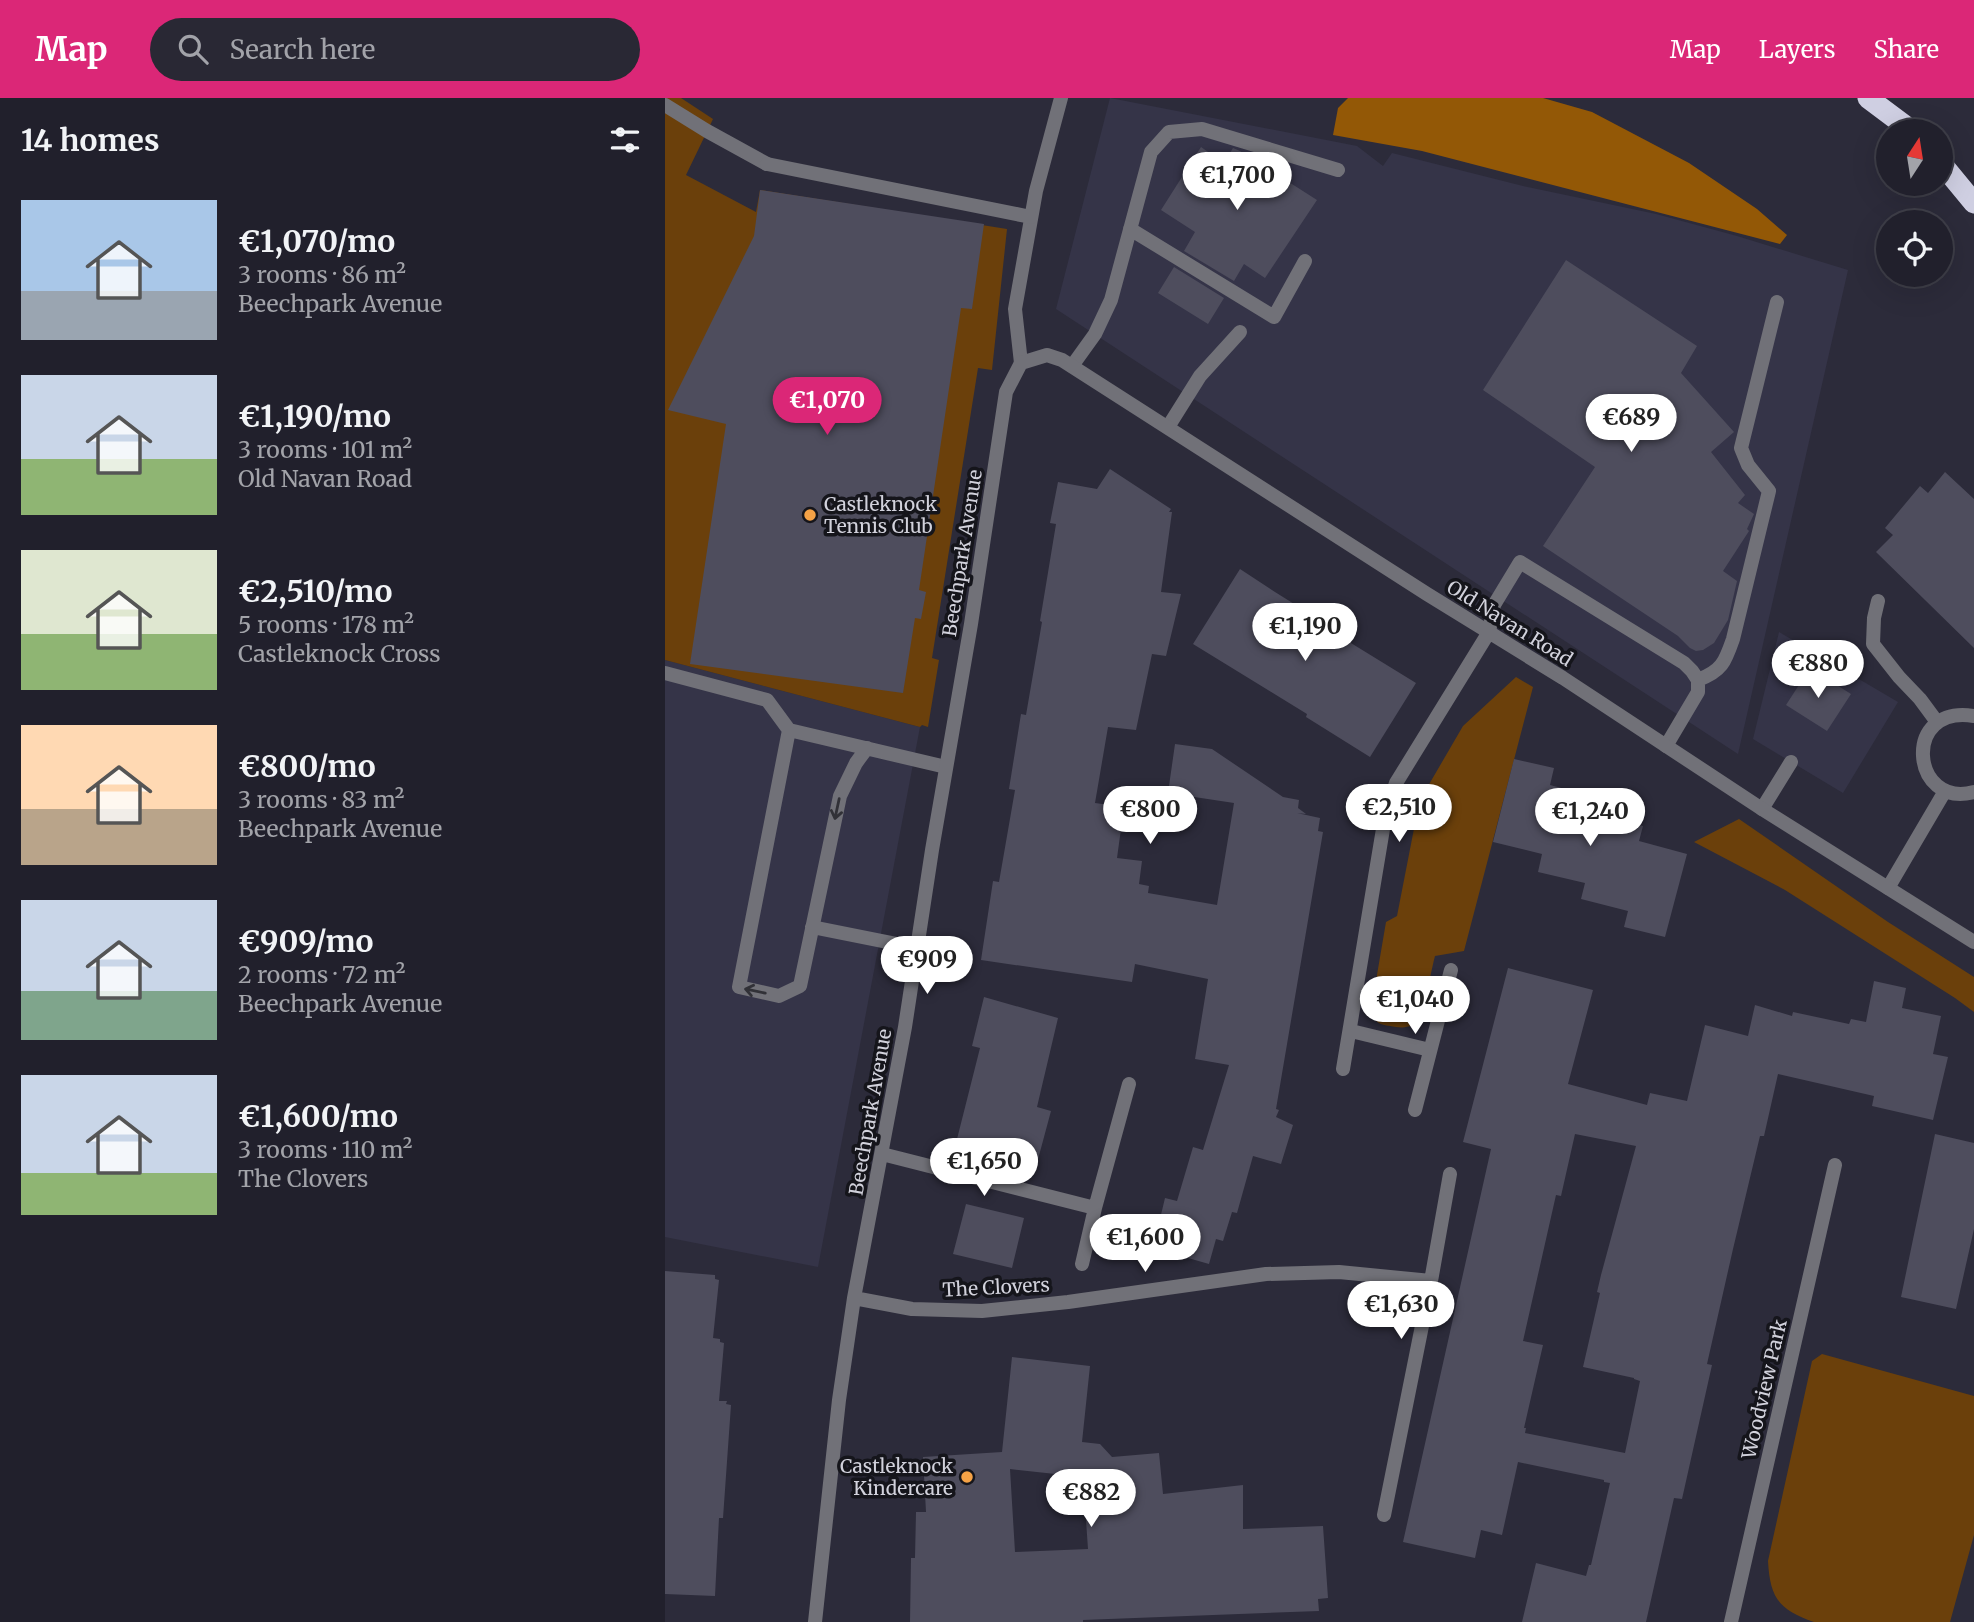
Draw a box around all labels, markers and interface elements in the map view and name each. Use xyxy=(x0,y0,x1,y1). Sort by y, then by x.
search box xyxy=(150,18,640,81)
text: Map xyxy=(35,29,108,70)
icon: search xyxy=(174,30,212,68)
text: Search here xyxy=(230,33,375,66)
text: Map xyxy=(1670,34,1721,65)
text: Layers xyxy=(1759,34,1835,65)
text: Share xyxy=(1873,34,1939,65)
north arrow xyxy=(1876,119,1953,196)
map controls xyxy=(1876,119,1953,287)
text: 14 homes xyxy=(21,121,159,159)
icon: filters xyxy=(606,121,644,159)
pin: €1,700 xyxy=(1180,152,1294,212)
text: €1,700 xyxy=(1199,160,1275,189)
button: locate xyxy=(1876,210,1953,287)
text: €1,070/mo xyxy=(238,222,395,260)
icon: home xyxy=(77,228,161,312)
text: 3 rooms · 86 m² xyxy=(238,260,406,289)
text: Beechpark Avenue xyxy=(238,289,442,318)
pin: €1,070 xyxy=(770,378,884,437)
text: €1,070 xyxy=(789,385,865,414)
pin: €689 xyxy=(1590,394,1672,454)
text: €1,190/mo xyxy=(238,397,391,435)
text: €689 xyxy=(1602,402,1660,431)
icon: home xyxy=(77,403,161,487)
text: 3 rooms · 101 m² xyxy=(238,435,412,464)
text: Old Navan Road xyxy=(238,464,412,493)
street label: Beechpark Avenue xyxy=(937,468,987,638)
place label: Castleknock Tennis Club xyxy=(824,492,937,538)
marker: Castleknock Tennis Club xyxy=(802,507,818,523)
text: €2,510/mo xyxy=(238,572,392,610)
street label: Old Navan Road xyxy=(1443,575,1577,671)
icon: home xyxy=(77,578,161,662)
pin: €1,190 xyxy=(1248,603,1362,663)
text: 5 rooms · 178 m² xyxy=(238,610,414,639)
text: €1,190 xyxy=(1268,611,1342,640)
text: Castleknock Cross xyxy=(238,639,441,668)
pin: €880 xyxy=(1777,640,1859,700)
text: €880 xyxy=(1788,648,1848,677)
text: €800/mo xyxy=(238,747,376,785)
icon: home xyxy=(77,753,161,837)
pin: €2,510 xyxy=(1342,784,1456,844)
text: 3 rooms · 83 m² xyxy=(238,785,404,814)
pin: €800 xyxy=(1109,786,1191,846)
pin: €1,240 xyxy=(1533,788,1647,848)
text: €2,510 xyxy=(1362,792,1436,821)
text: €800 xyxy=(1119,794,1181,823)
text: €1,240 xyxy=(1551,796,1629,825)
one-way arrow xyxy=(830,797,844,820)
text: Beechpark Avenue xyxy=(238,814,442,843)
text: €909/mo xyxy=(238,922,374,960)
icon: home xyxy=(77,928,161,1012)
pin: €909 xyxy=(886,936,968,996)
text: €909 xyxy=(897,944,957,973)
text: 2 rooms · 72 m² xyxy=(238,960,405,989)
pin: €1,040 xyxy=(1358,976,1472,1036)
one-way arrow xyxy=(744,983,767,997)
text: €1,040 xyxy=(1376,984,1454,1013)
text: Beechpark Avenue xyxy=(238,989,442,1018)
street label: Beechpark Avenue xyxy=(844,1027,896,1197)
text: €1,600/mo xyxy=(238,1097,398,1135)
icon: home xyxy=(77,1103,161,1187)
text: 3 rooms · 110 m² xyxy=(238,1135,412,1164)
pin: €1,650 xyxy=(927,1138,1041,1198)
text: €1,650 xyxy=(946,1146,1022,1175)
text: The Clovers xyxy=(238,1164,368,1193)
pin: €1,600 xyxy=(1088,1214,1202,1274)
text: €1,600 xyxy=(1106,1222,1184,1251)
street label: The Clovers xyxy=(942,1272,1050,1302)
pin: €1,630 xyxy=(1344,1282,1458,1341)
text: €1,630 xyxy=(1363,1289,1439,1318)
street label: Woodview Park xyxy=(1736,1317,1792,1462)
place label: Castleknock Kindercare xyxy=(840,1454,953,1500)
marker: Castleknock Kindercare xyxy=(959,1469,975,1485)
pin: €882 xyxy=(1050,1470,1132,1529)
text: €882 xyxy=(1062,1477,1120,1506)

